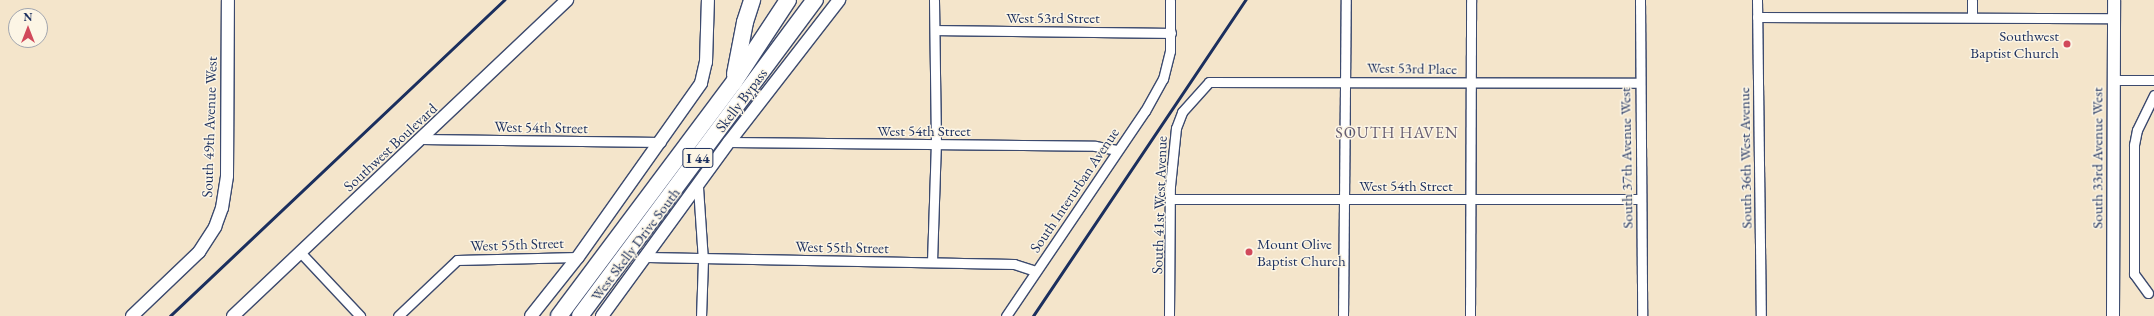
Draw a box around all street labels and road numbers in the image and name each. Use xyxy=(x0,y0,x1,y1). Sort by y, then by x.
street label: West 53rd Street xyxy=(1006,9,1100,27)
street label: South 49th Avenue West xyxy=(198,56,220,198)
street label: West 53rd Place xyxy=(1367,58,1457,78)
street label: Skelly Bypass xyxy=(711,65,771,135)
street label: South 37th Avenue West xyxy=(1616,87,1636,229)
street label: South 36th West Avenue xyxy=(1735,87,1755,229)
street label: South 33rd Avenue West xyxy=(2088,87,2106,229)
street label: Southwest Boulevard xyxy=(340,99,440,195)
street label: West 54th Street xyxy=(494,117,588,137)
street label: West 54th Street xyxy=(877,122,971,140)
street label: South Interurban Avenue xyxy=(1026,124,1122,256)
street label: South 41st West Avenue xyxy=(1148,136,1170,274)
road number: I 44 xyxy=(682,146,714,170)
street label: West 54th Street xyxy=(1359,177,1453,195)
street label: West Skelly Drive South xyxy=(587,184,683,304)
street label: West 55th Street xyxy=(470,233,564,255)
street label: West 55th Street xyxy=(795,237,889,257)

